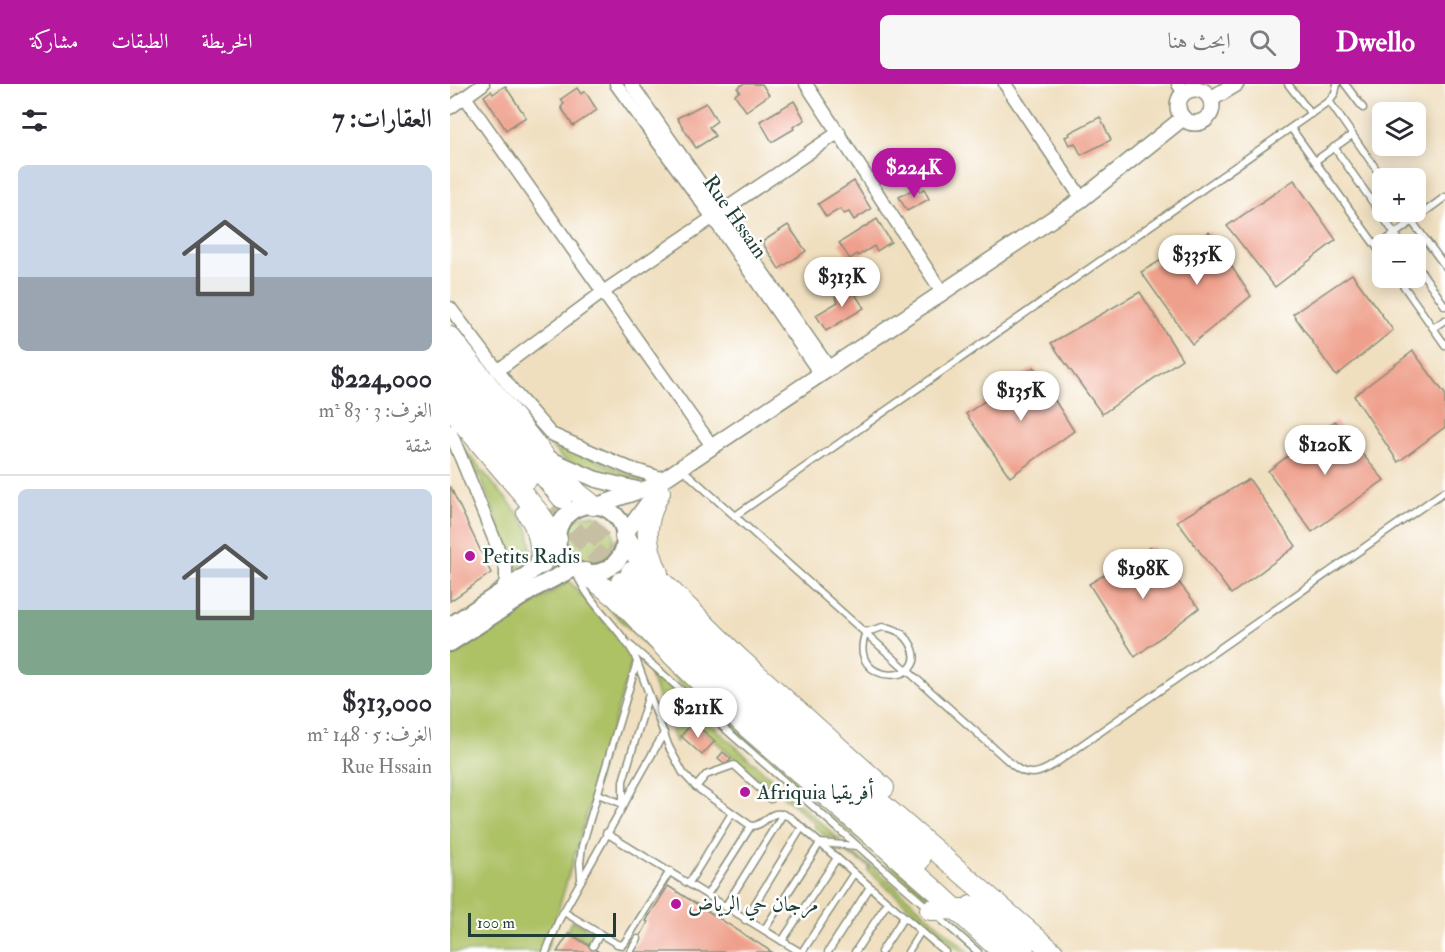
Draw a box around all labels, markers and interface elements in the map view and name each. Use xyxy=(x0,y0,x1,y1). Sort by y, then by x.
search box xyxy=(880,15,1300,69)
text: Dwello xyxy=(1336,25,1415,60)
icon: search xyxy=(1246,26,1279,59)
text: ابحث هنا xyxy=(1167,27,1231,55)
text: مشاركة xyxy=(30,28,78,55)
text: الطبقات xyxy=(111,28,168,55)
text: الخريطة xyxy=(201,28,253,55)
map controls xyxy=(1372,102,1426,288)
button: layers xyxy=(1372,102,1426,156)
text: العقارات: 7 xyxy=(333,103,432,135)
icon: filters xyxy=(18,104,51,137)
pin: $224K xyxy=(872,148,956,199)
text: $224K xyxy=(886,155,942,180)
button: + xyxy=(1372,168,1426,222)
street label: Rue Hssain xyxy=(697,170,774,264)
icon: home xyxy=(171,204,279,312)
button: − xyxy=(1372,234,1426,288)
pin: $335K xyxy=(1155,235,1239,286)
text: $335K xyxy=(1172,242,1222,267)
pin: $313K xyxy=(800,257,884,308)
text: $313K xyxy=(818,264,866,289)
text: $224,000 xyxy=(330,363,432,395)
pin: $135K xyxy=(979,371,1063,422)
text: $135K xyxy=(997,378,1045,403)
text: الغرف: 3 · 83 m² xyxy=(319,398,432,423)
pin: $120K xyxy=(1283,425,1367,476)
text: $120K xyxy=(1299,432,1351,457)
text: شقة xyxy=(406,433,432,458)
icon: home xyxy=(171,528,279,636)
place label: Petits Radis xyxy=(482,543,580,570)
marker: Petits Radis xyxy=(463,549,477,563)
pin: $198K xyxy=(1101,549,1185,600)
text: $198K xyxy=(1117,556,1169,581)
text: $313,000 xyxy=(342,687,432,719)
pin: $211K xyxy=(656,688,740,739)
text: $211K xyxy=(673,695,723,720)
text: الغرف: 5 · 148 m² xyxy=(307,722,432,747)
text: Rue Hssain xyxy=(341,754,432,779)
place label: Afriquia أفريقيا xyxy=(756,777,874,806)
marker: Afriquia أفريقيا xyxy=(738,785,752,799)
place label: مرجان حي الرياض xyxy=(688,891,819,921)
marker: مرجان حي الرياض xyxy=(669,897,683,911)
scale bar xyxy=(468,910,616,938)
text: 100 m xyxy=(477,913,515,933)

